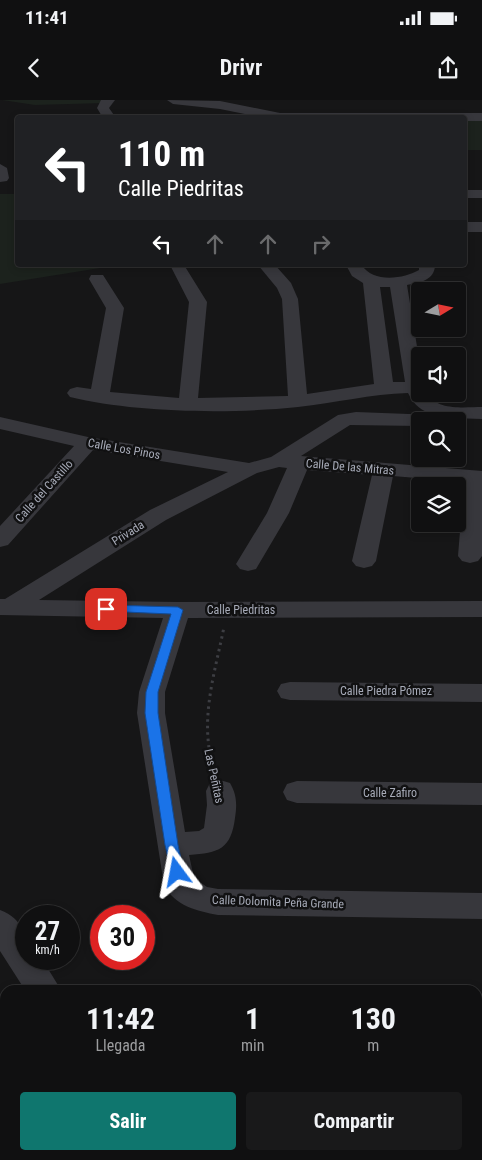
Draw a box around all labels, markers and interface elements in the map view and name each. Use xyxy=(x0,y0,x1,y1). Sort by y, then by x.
text: 11:41 xyxy=(25,6,69,29)
icon: back xyxy=(20,54,48,82)
icon: share xyxy=(434,54,462,82)
text: Drivr xyxy=(220,55,262,80)
text: 110 m xyxy=(118,134,205,175)
icon: left xyxy=(35,135,100,200)
text: Calle Piedritas xyxy=(118,176,244,201)
icon: left xyxy=(148,230,176,258)
icon: ahead xyxy=(201,230,229,258)
icon: ahead xyxy=(254,230,282,258)
icon: right xyxy=(307,230,335,258)
north arrow xyxy=(411,282,466,338)
map controls xyxy=(411,282,466,532)
button: sound xyxy=(411,347,466,402)
button: search xyxy=(411,412,466,467)
street label: Calle Los Pinos xyxy=(87,436,161,462)
street label: Calle De las Mitras xyxy=(305,456,395,478)
street label: Calle del Castillo xyxy=(12,457,76,525)
button: layers xyxy=(411,477,466,532)
street label: Privada xyxy=(109,518,147,548)
pin xyxy=(85,588,127,630)
icon: arrive xyxy=(92,595,120,623)
street label: Calle Piedritas xyxy=(207,603,275,617)
street label: Calle Piedra Pómez xyxy=(340,684,432,698)
street label: Las Peñitas xyxy=(201,748,227,804)
street label: Calle Zafiro xyxy=(363,786,417,800)
position arrow xyxy=(150,845,202,897)
street label: Calle Dolomita Peña Grande xyxy=(212,893,345,911)
speed limit sign: 30 xyxy=(90,905,155,970)
text: 27 xyxy=(35,917,60,946)
text: km/h xyxy=(35,943,60,957)
text: 11:42 xyxy=(86,1001,155,1036)
text: 1 xyxy=(245,1001,260,1036)
text: 130 xyxy=(350,1001,396,1036)
text: Llegada xyxy=(96,1036,145,1055)
text: min xyxy=(241,1036,264,1055)
text: m xyxy=(367,1036,379,1055)
button: Salir xyxy=(20,1092,236,1150)
button: Compartir xyxy=(246,1092,462,1150)

